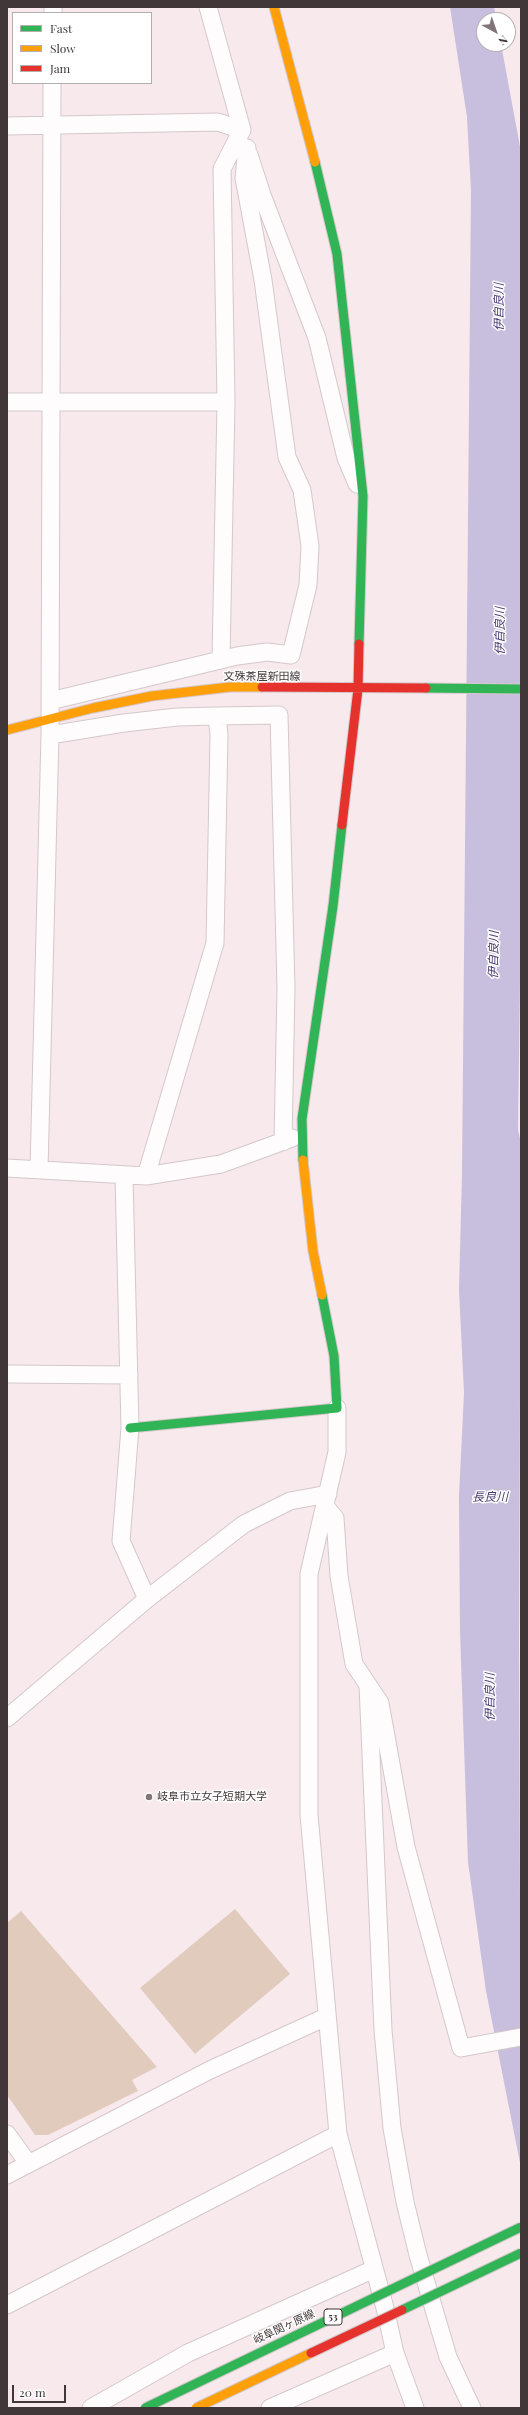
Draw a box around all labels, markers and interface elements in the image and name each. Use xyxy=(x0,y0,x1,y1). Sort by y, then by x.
legend xyxy=(12,12,152,84)
north arrow xyxy=(476,12,516,52)
text: Fast xyxy=(50,20,72,36)
text: N xyxy=(496,33,511,49)
text: Slow xyxy=(50,40,76,56)
text: Jam xyxy=(50,60,70,76)
water label: 伊自良川 xyxy=(492,283,506,331)
water label: 伊自良川 xyxy=(493,607,507,655)
street label: 文殊茶屋新田線 xyxy=(224,670,300,684)
water label: 伊自良川 xyxy=(486,931,502,979)
water label: 長良川 xyxy=(472,1490,508,1504)
water label: 伊自良川 xyxy=(483,1673,497,1721)
place label: 岐阜市立女子短期大学 xyxy=(157,1790,267,1804)
marker: 岐阜市立女子短期大学 xyxy=(144,1792,154,1802)
street label: 岐阜関ヶ原線 xyxy=(251,2307,317,2347)
road number: 53 xyxy=(324,2309,342,2325)
scale bar xyxy=(14,2377,68,2403)
text: 20 m xyxy=(19,2384,46,2400)

